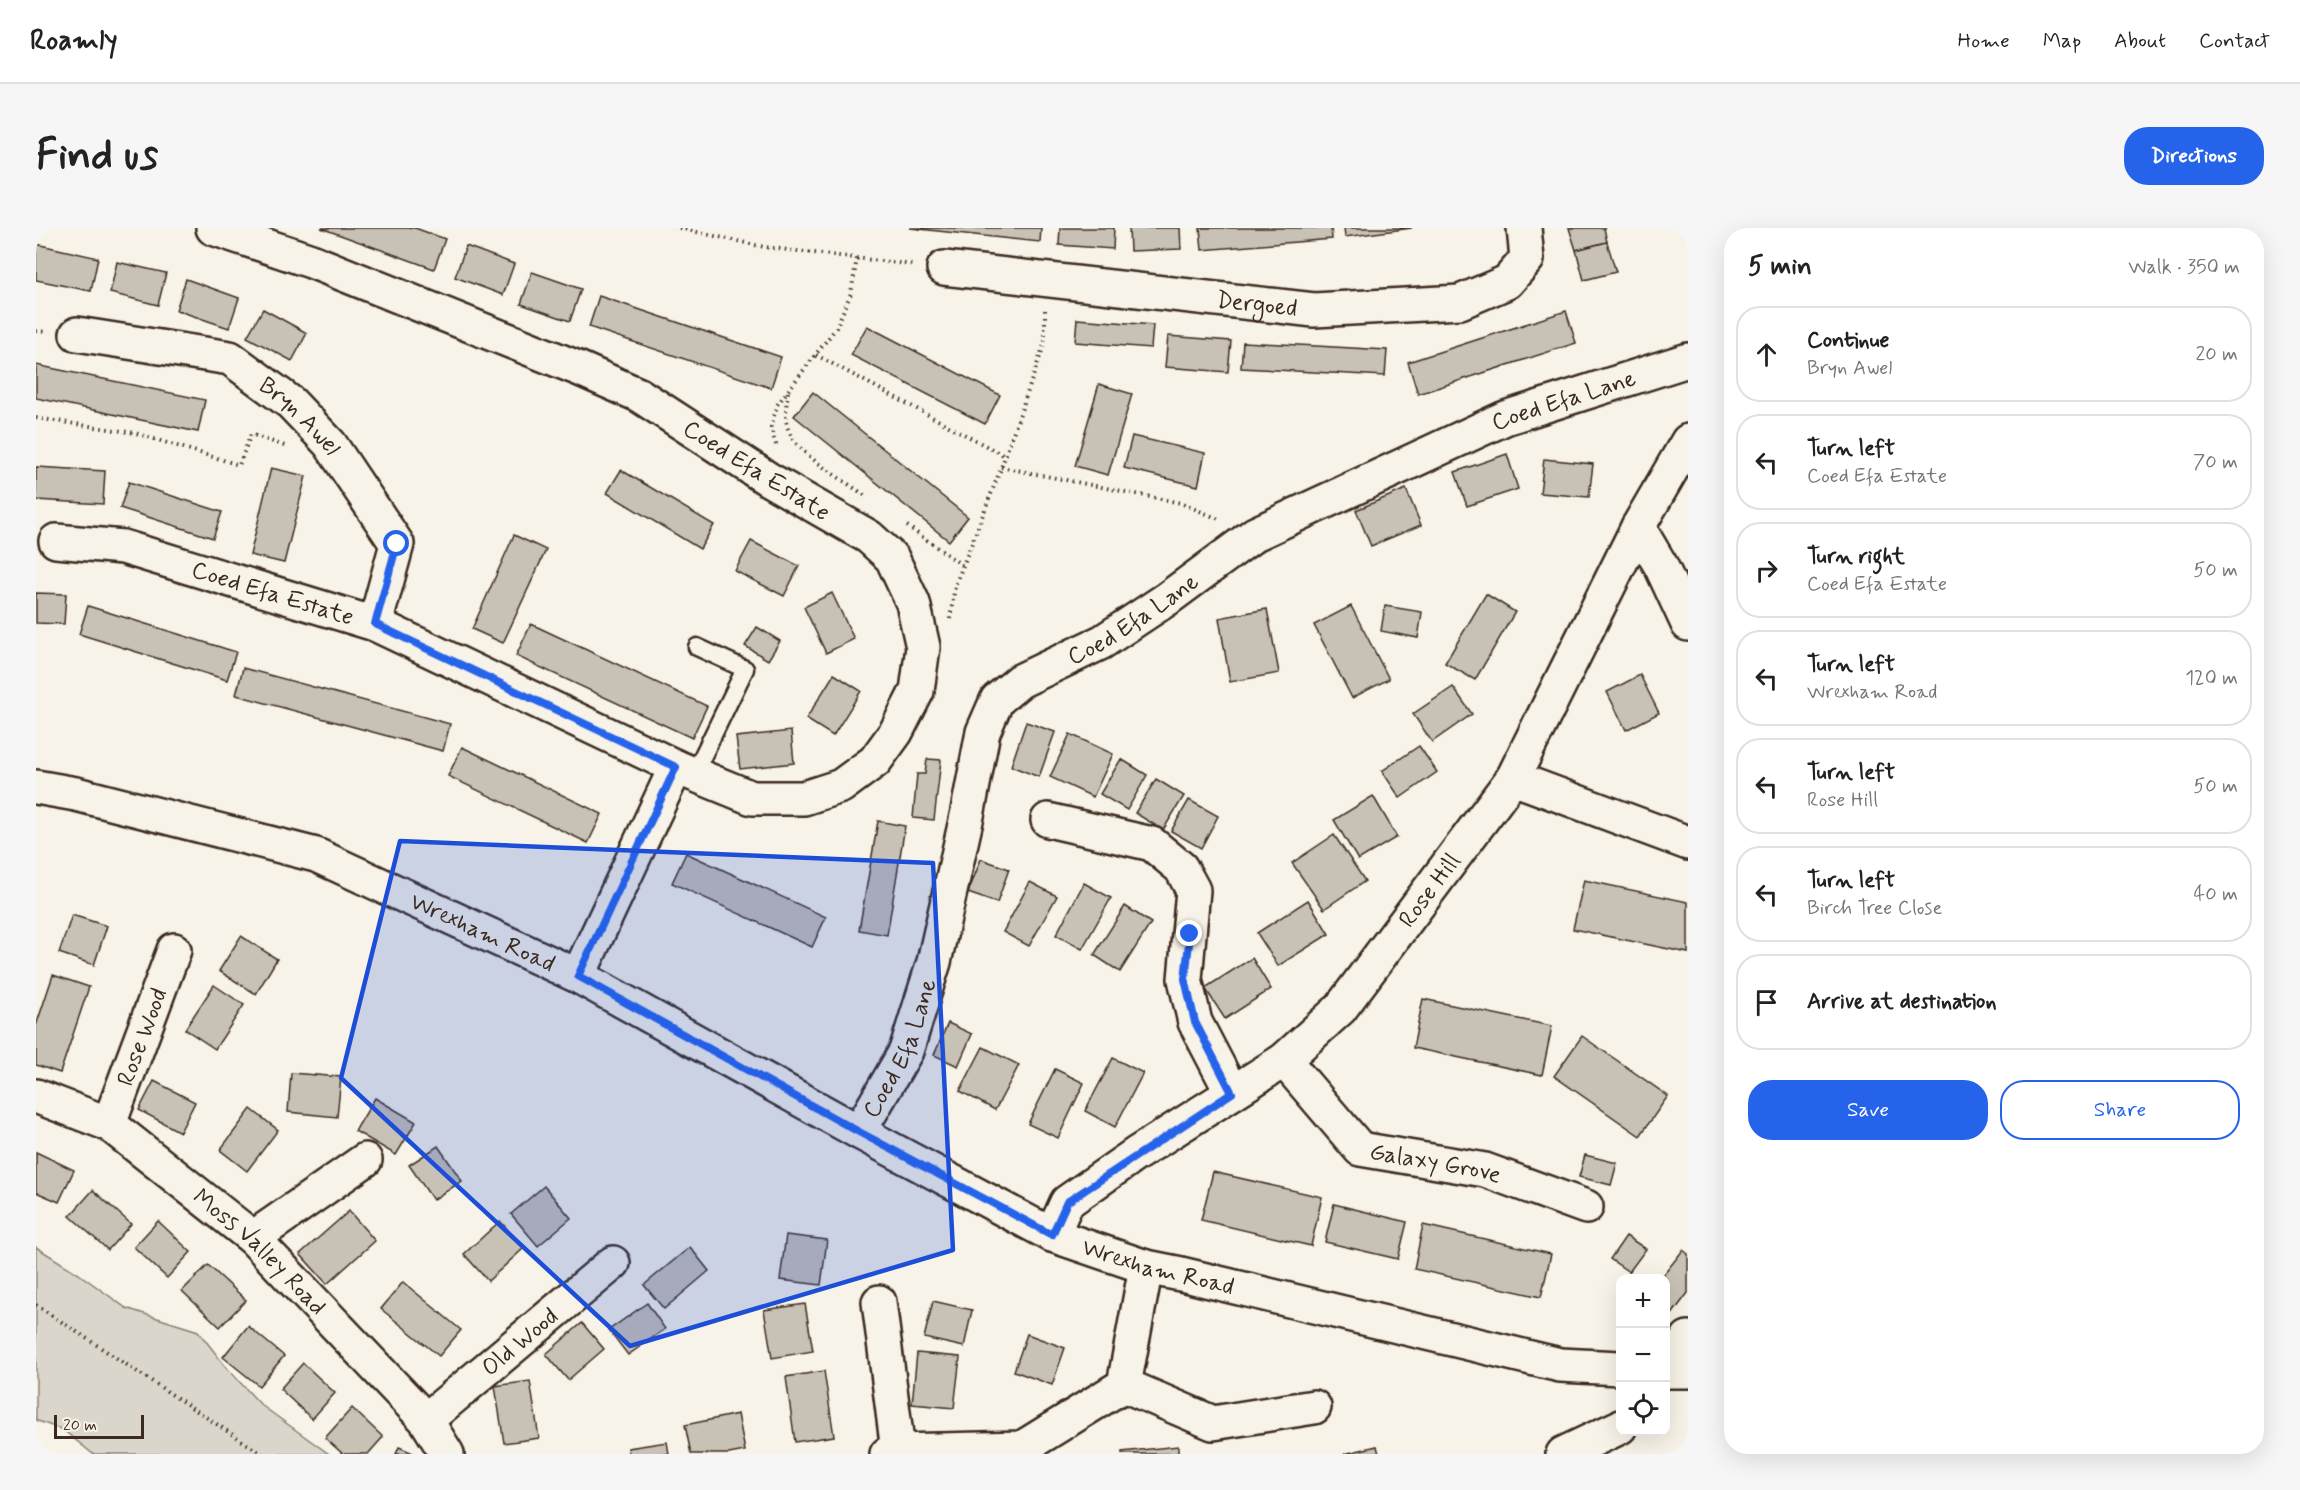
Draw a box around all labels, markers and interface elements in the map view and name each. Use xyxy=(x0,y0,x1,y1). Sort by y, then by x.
text: Roamly xyxy=(30,23,118,60)
text: Home xyxy=(1958,27,2010,55)
text: Map xyxy=(2043,27,2081,55)
text: About xyxy=(2114,27,2166,55)
text: Contact xyxy=(2199,27,2270,55)
button: Directions xyxy=(2124,127,2264,185)
text: Find us xyxy=(36,129,158,184)
text: 5 min xyxy=(1748,250,1812,284)
text: Walk · 350 m xyxy=(2128,254,2240,281)
street label: Dergoed xyxy=(1215,285,1299,325)
text: Continue xyxy=(1807,327,1889,355)
icon: ahead xyxy=(1750,338,1783,371)
text: 20 m xyxy=(2195,341,2238,368)
text: Bryn Awel xyxy=(1807,355,1892,382)
street label: Coed Efa Lane xyxy=(1487,363,1640,439)
street label: Bryn Awel xyxy=(252,370,347,462)
street label: Coed Efa Estate xyxy=(677,414,836,529)
text: Turn left xyxy=(1807,435,1895,463)
icon: left xyxy=(1750,446,1783,479)
text: 70 m xyxy=(2193,449,2238,476)
text: Coed Efa Estate xyxy=(1807,463,1947,490)
route start xyxy=(383,530,409,556)
text: Turn right xyxy=(1807,543,1905,571)
icon: right xyxy=(1750,554,1783,587)
street label: Coed Efa Estate xyxy=(188,555,357,634)
text: 50 m xyxy=(2193,557,2238,584)
street label: Coed Efa Lane xyxy=(1063,567,1205,673)
text: Coed Efa Estate xyxy=(1807,571,1947,598)
text: Turn left xyxy=(1807,651,1895,679)
icon: left xyxy=(1750,662,1783,695)
text: 120 m xyxy=(2185,665,2238,692)
text: Wrexham Road xyxy=(1807,679,1937,706)
text: Turn left xyxy=(1807,759,1895,787)
icon: left xyxy=(1750,770,1783,803)
text: 50 m xyxy=(2193,773,2238,800)
text: Rose Hill xyxy=(1807,787,1878,814)
street label: Rose Hill xyxy=(1392,847,1468,934)
text: Turn left xyxy=(1807,867,1895,895)
icon: left xyxy=(1750,878,1783,911)
text: 40 m xyxy=(2194,881,2238,908)
street label: Wrexham Road xyxy=(405,887,560,980)
text: Birch Tree Close xyxy=(1807,895,1942,922)
route end xyxy=(1176,920,1202,946)
street label: Coed Efa Lane xyxy=(856,975,945,1124)
street label: Rose Wood xyxy=(111,984,175,1091)
icon: arrive xyxy=(1750,986,1783,1019)
text: Arrive at destination xyxy=(1807,988,1997,1016)
button: Save xyxy=(1748,1080,1988,1140)
button: Share xyxy=(2000,1080,2240,1140)
street label: Galaxy Grove xyxy=(1367,1137,1506,1192)
street label: Moss Valley Road xyxy=(186,1182,332,1322)
street label: Wrexham Road xyxy=(1078,1232,1237,1303)
map controls xyxy=(1616,1274,1670,1436)
button: + xyxy=(1616,1274,1670,1328)
street label: Old Wood xyxy=(476,1302,565,1384)
button: − xyxy=(1616,1328,1670,1382)
button: locate xyxy=(1616,1382,1670,1436)
scale bar xyxy=(54,1412,144,1440)
text: 20 m xyxy=(63,1415,97,1436)

